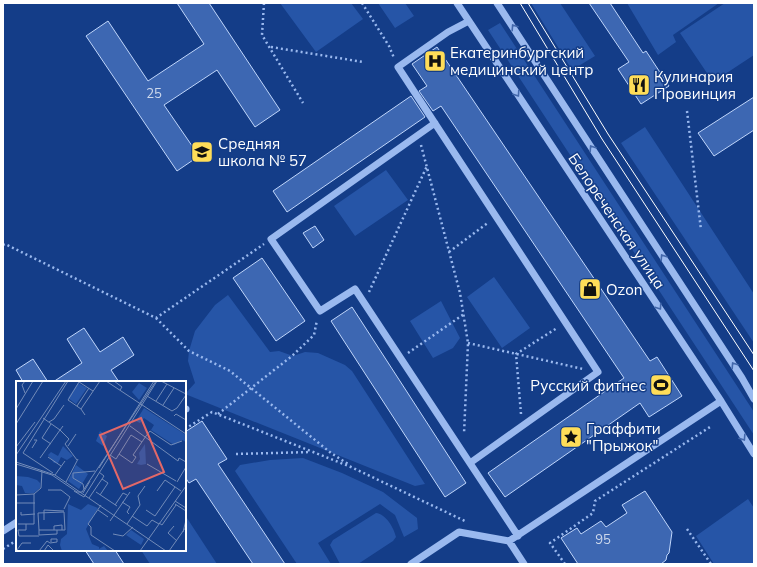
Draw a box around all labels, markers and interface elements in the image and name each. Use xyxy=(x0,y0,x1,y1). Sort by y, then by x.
one-way arrow xyxy=(511,24,519,31)
place label: Екатеринбургский медицинский центр xyxy=(450,43,593,79)
hospital icon: Екатеринбургский медицинский центр xyxy=(422,48,448,74)
place label: Кулинария Провинция xyxy=(654,67,736,103)
restaurant icon: Кулинария Провинция xyxy=(626,72,652,98)
house number: 25 xyxy=(146,85,162,101)
one-way arrow xyxy=(512,90,520,97)
place label: Средняя школа № 57 xyxy=(218,134,307,170)
school or university icon: Средняя школа № 57 xyxy=(189,139,215,165)
one-way arrow xyxy=(590,145,597,152)
street label: Белореченская улица xyxy=(564,149,670,293)
one-way arrow xyxy=(661,254,668,261)
shop icon: Ozon xyxy=(577,276,603,302)
place label: Ozon xyxy=(606,280,643,299)
one-way arrow xyxy=(654,303,661,310)
one-way arrow xyxy=(732,363,739,370)
sports icon: Русский фитнес xyxy=(648,372,674,398)
place label: Русский фитнес xyxy=(530,376,646,395)
inset map xyxy=(16,381,186,551)
place label: Граффити "Прыжок" xyxy=(586,419,661,455)
place icon: Граффити "Прыжок" xyxy=(558,424,584,450)
one-way arrow xyxy=(739,434,746,441)
house number: 95 xyxy=(595,531,611,547)

